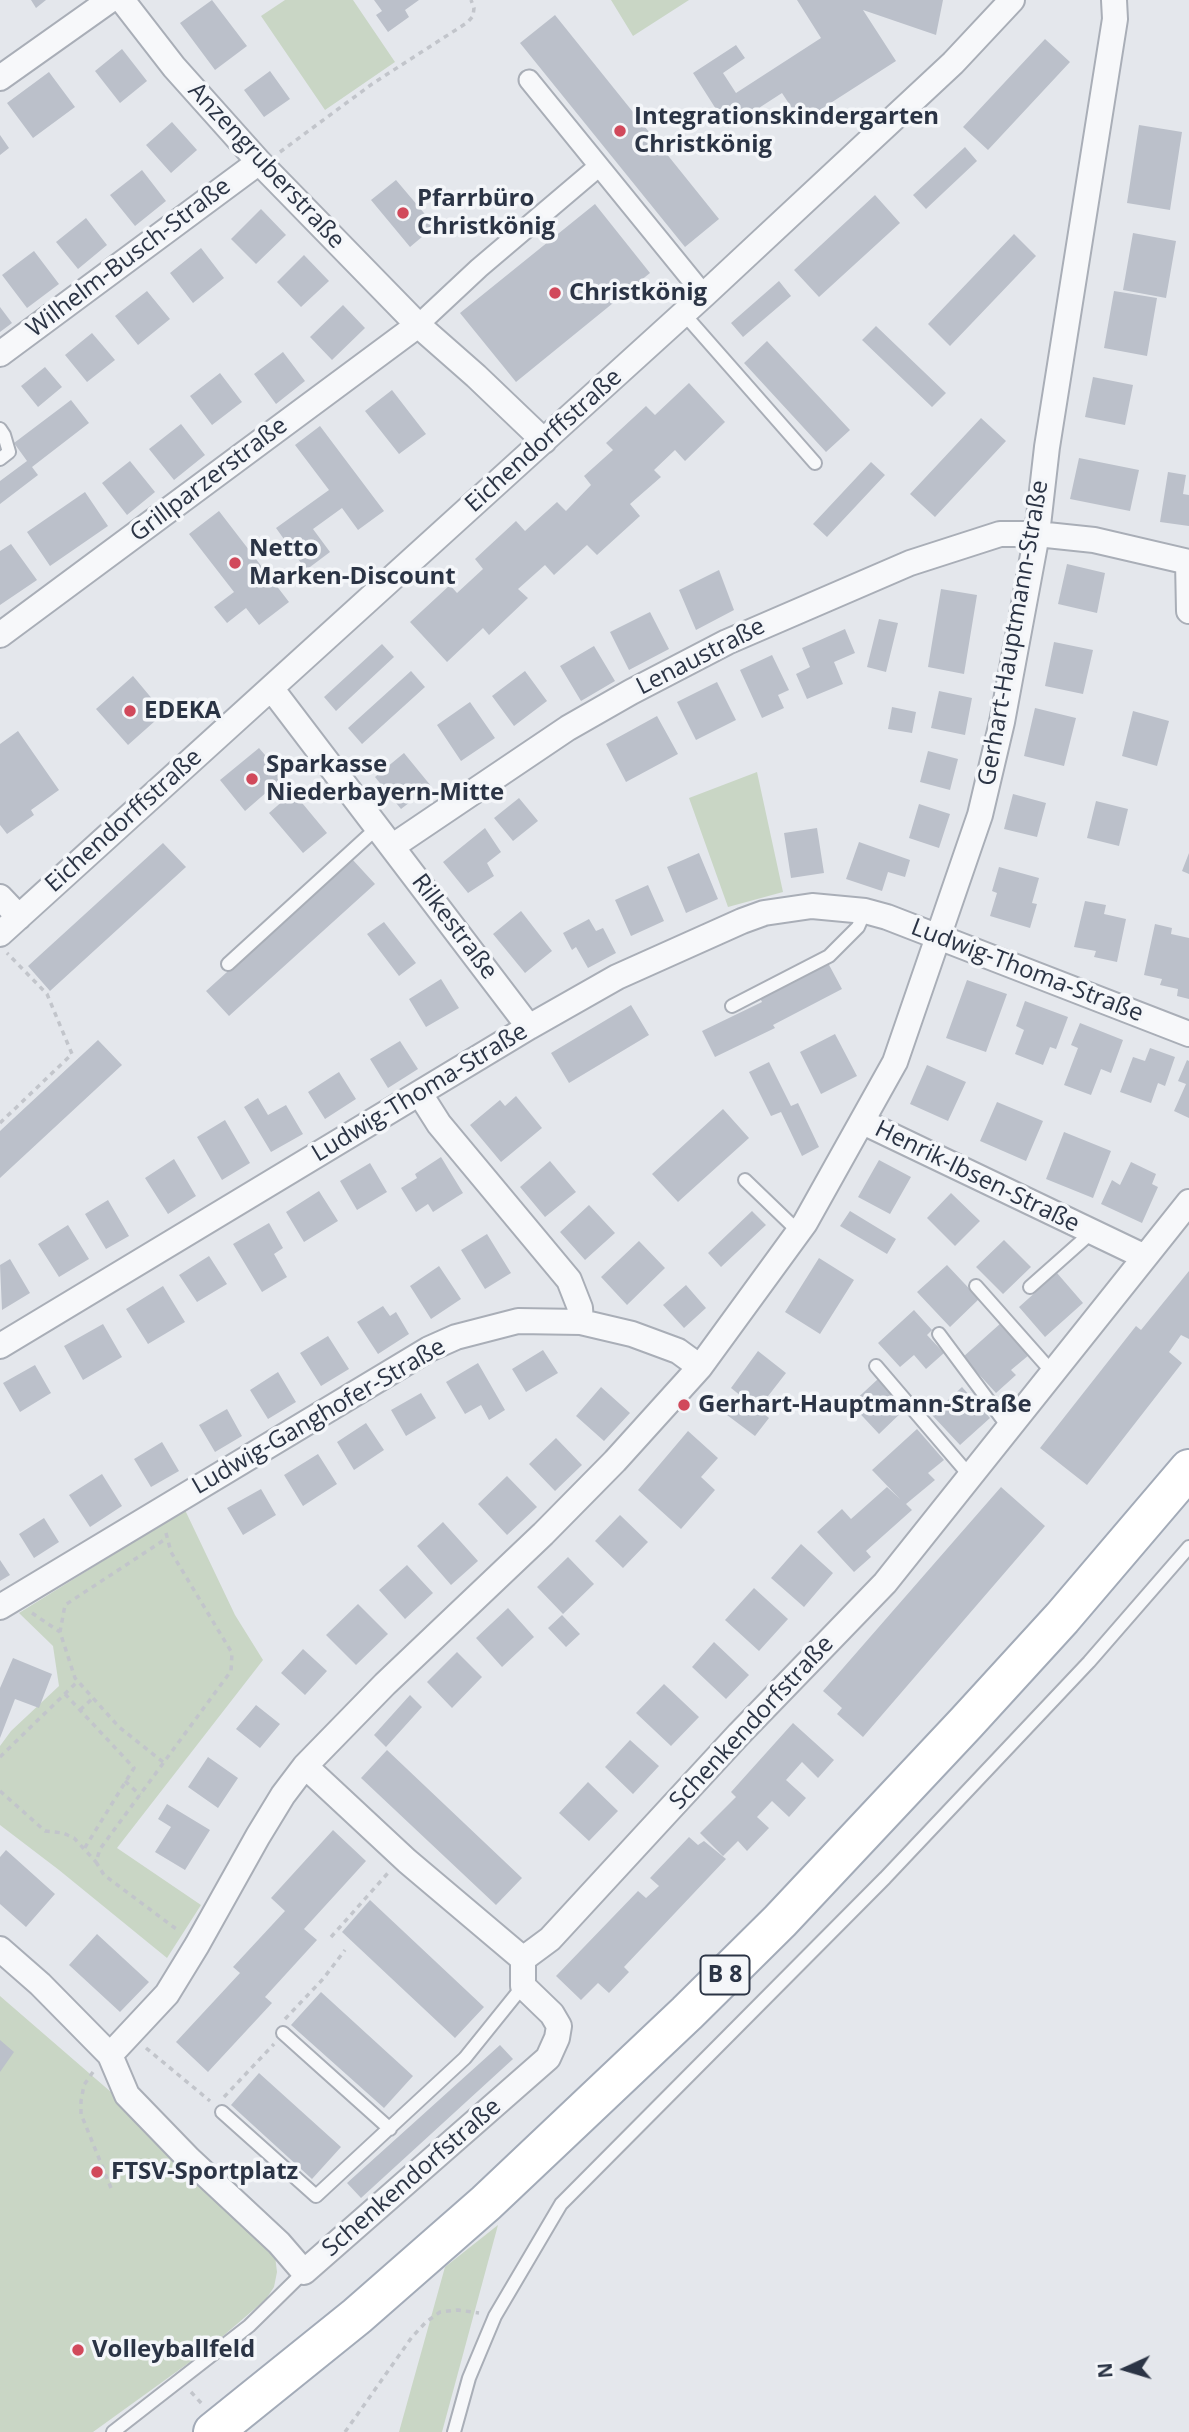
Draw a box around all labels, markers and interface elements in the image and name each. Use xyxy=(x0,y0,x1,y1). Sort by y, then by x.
street label: Anzengruberstraße xyxy=(182,77,350,255)
place label: Integrationskindergarten Christkönig xyxy=(634,103,939,159)
marker: Integrationskindergarten Christkönig xyxy=(612,123,628,139)
street label: Wilhelm-Busch-Straße xyxy=(22,172,236,344)
place label: Pfarrbüro Christkönig xyxy=(417,185,555,241)
marker: Pfarrbüro Christkönig xyxy=(395,205,411,221)
place label: Christkönig xyxy=(569,279,707,307)
marker: Christkönig xyxy=(547,285,563,301)
street label: Eichendorffstraße xyxy=(460,363,628,519)
street label: Grillparzerstraße xyxy=(125,412,293,548)
street label: Gerhart-Hauptmann-Straße xyxy=(973,478,1055,788)
place label: Netto Marken-Discount xyxy=(249,535,456,591)
marker: Netto Marken-Discount xyxy=(227,555,243,571)
street label: Lenaustraße xyxy=(632,612,770,702)
place label: EDEKA xyxy=(144,697,221,725)
marker: EDEKA xyxy=(122,703,138,719)
street label: Eichendorffstraße xyxy=(40,743,208,899)
place label: Sparkasse Niederbayern-Mitte xyxy=(266,751,504,807)
marker: Sparkasse Niederbayern-Mitte xyxy=(244,771,260,787)
street label: Rilkestraße xyxy=(405,869,503,985)
street label: Ludwig-Thoma-Straße xyxy=(907,913,1147,1029)
street label: Ludwig-Thoma-Straße xyxy=(307,1017,533,1169)
street label: Henrik-Ibsen-Straße xyxy=(870,1115,1084,1239)
street label: Ludwig-Ganghofer-Straße xyxy=(187,1333,451,1501)
place label: Gerhart-Hauptmann-Straße xyxy=(698,1391,1032,1419)
marker: Gerhart-Hauptmann-Straße xyxy=(676,1397,692,1413)
street label: Schenkendorfstraße xyxy=(664,1630,840,1816)
road number: B 8 xyxy=(700,1956,750,1994)
street label: Schenkendorfstraße xyxy=(317,2093,507,2263)
place label: FTSV-Sportplatz xyxy=(111,2158,298,2186)
marker: FTSV-Sportplatz xyxy=(89,2164,105,2180)
north arrow xyxy=(1091,2334,1161,2404)
place label: Volleyballfeld xyxy=(92,2336,255,2364)
marker: Volleyballfeld xyxy=(70,2342,86,2358)
text: N xyxy=(1092,2362,1119,2379)

